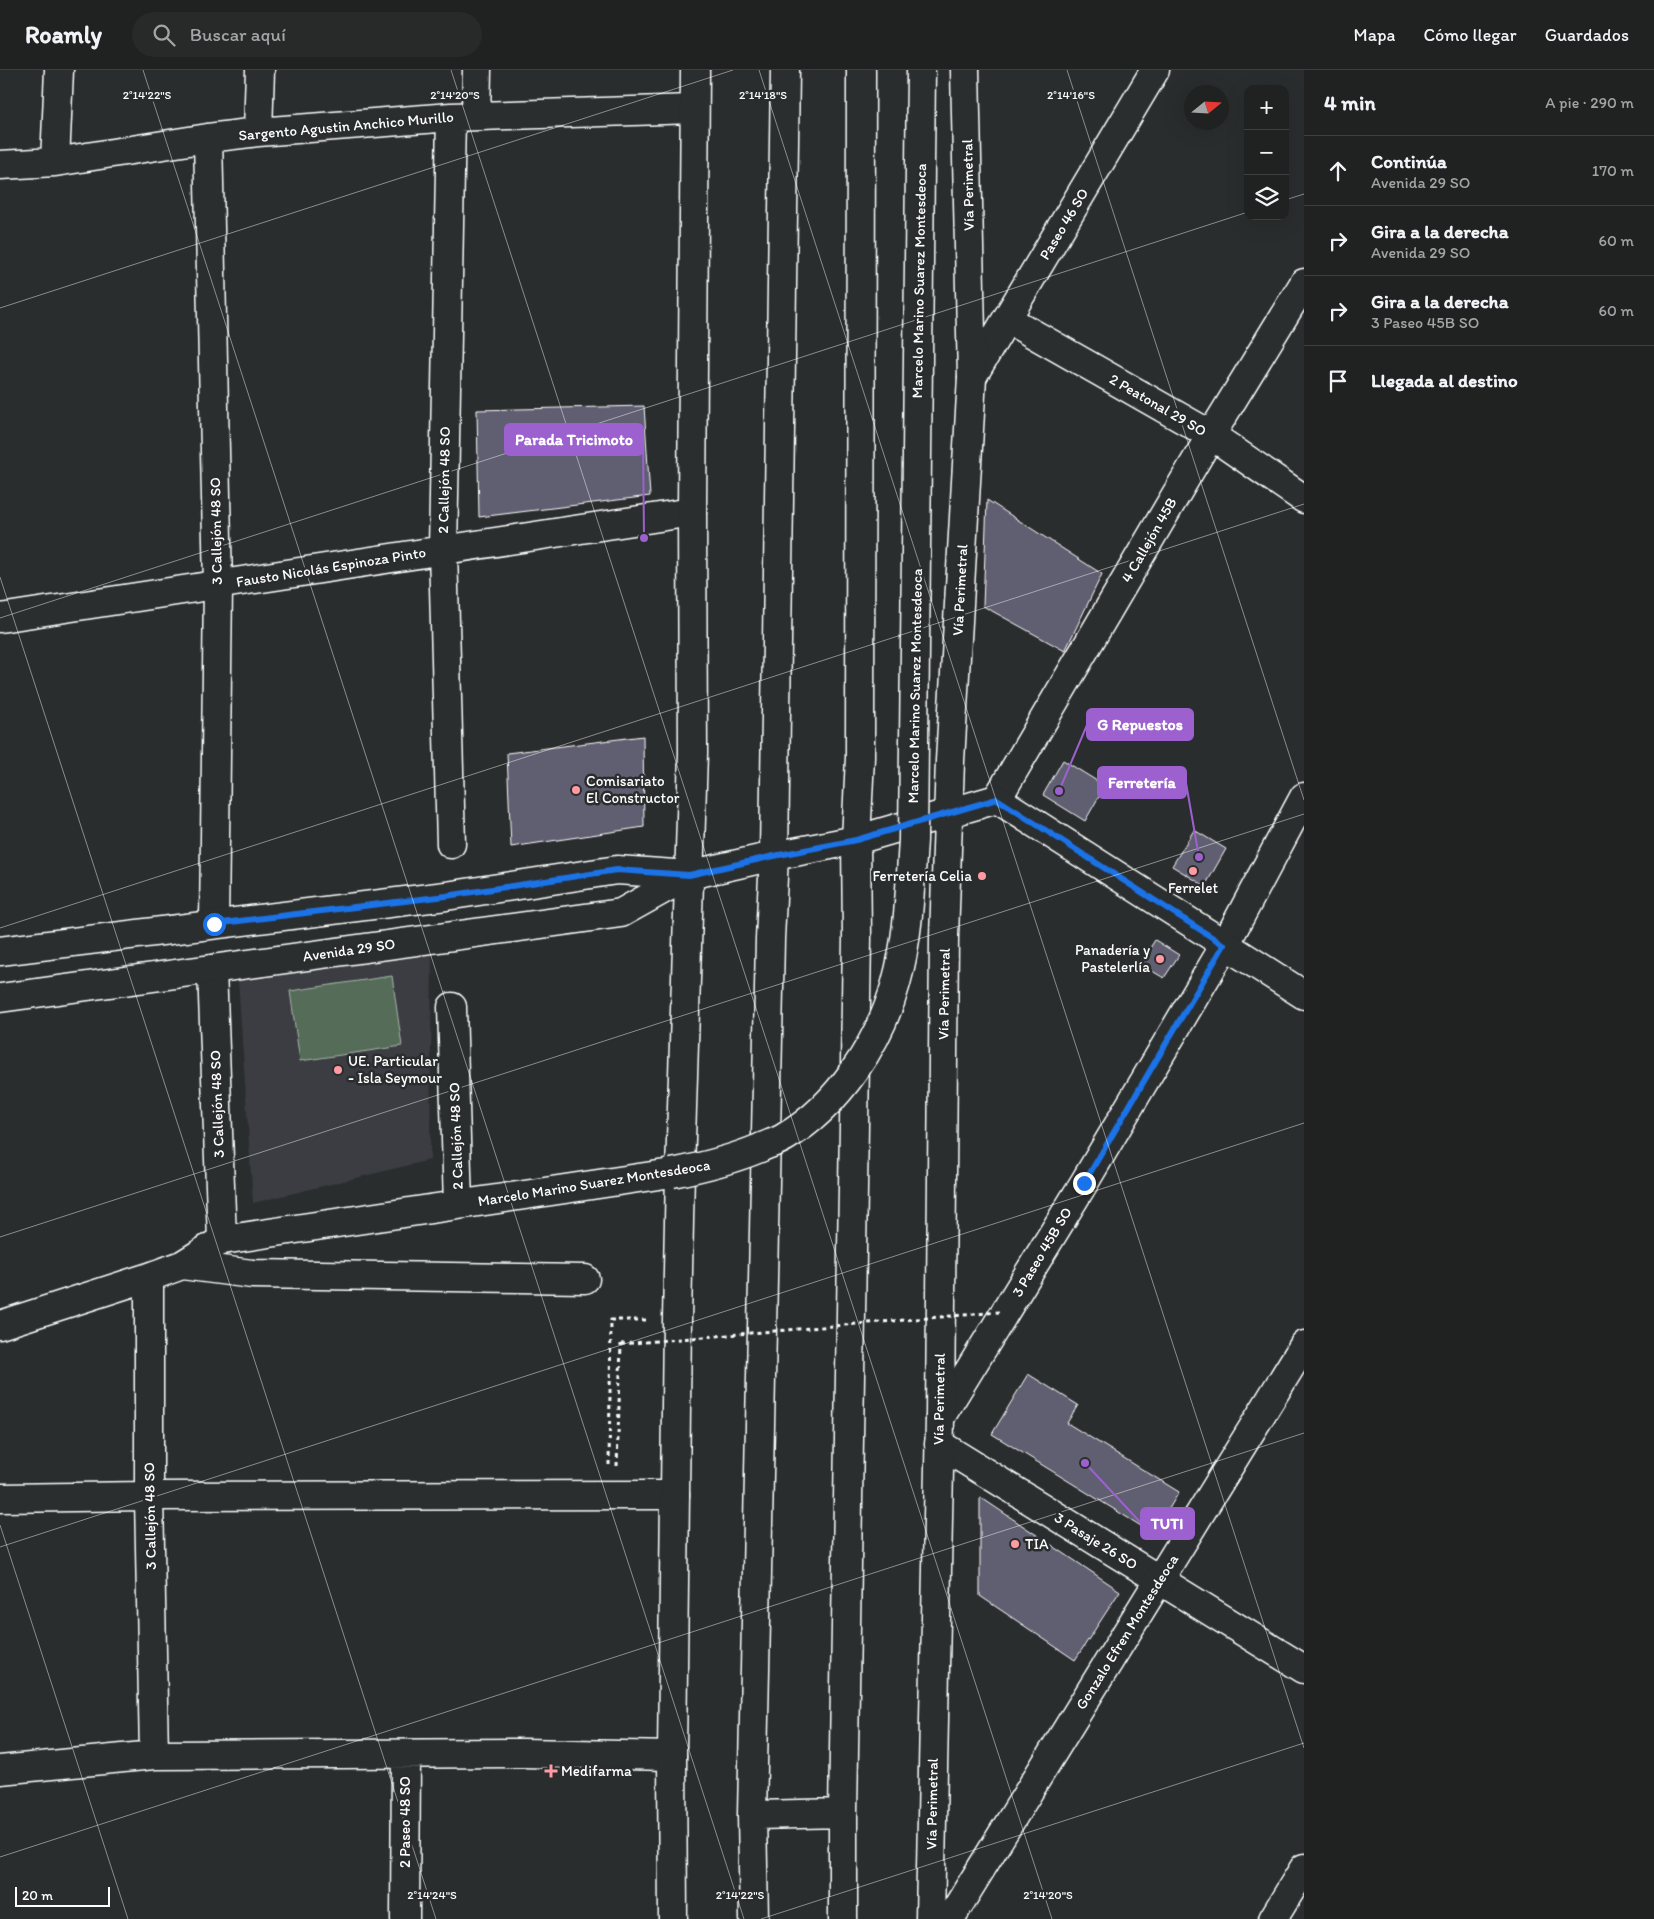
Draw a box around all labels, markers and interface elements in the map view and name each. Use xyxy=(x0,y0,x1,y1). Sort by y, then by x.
search box xyxy=(132,12,482,57)
text: Roamly xyxy=(25,20,102,49)
icon: search xyxy=(150,21,178,49)
text: Buscar aquí xyxy=(190,23,286,46)
text: Mapa xyxy=(1354,24,1395,46)
text: Cómo llegar xyxy=(1423,24,1517,46)
text: Guardados xyxy=(1545,24,1629,46)
north arrow xyxy=(1184,85,1229,130)
map controls xyxy=(1244,85,1289,220)
button: + xyxy=(1244,85,1289,130)
text: 2°14'22"S xyxy=(123,88,172,102)
text: 2°14'20"S xyxy=(430,88,480,102)
text: 2°14'18"S xyxy=(739,88,787,102)
text: 2°14'16"S xyxy=(1047,88,1095,102)
text: 4 min xyxy=(1324,90,1376,115)
text: A pie · 290 m xyxy=(1545,93,1634,112)
street label: Sargento Agustin Anchico Murillo xyxy=(238,108,454,144)
button: − xyxy=(1244,130,1289,175)
street label: Vía Perimetral xyxy=(958,138,978,231)
text: Continúa xyxy=(1371,150,1447,173)
icon: ahead xyxy=(1324,157,1352,185)
text: 170 m xyxy=(1592,161,1634,180)
street label: Marcelo Marino Suarez Montesdeoca xyxy=(908,163,930,399)
text: Avenida 29 SO xyxy=(1371,173,1470,192)
button: layers xyxy=(1244,175,1289,220)
street label: Paseo 46 SO xyxy=(1036,185,1092,263)
text: Gira a la derecha xyxy=(1371,220,1509,243)
icon: right xyxy=(1324,227,1352,255)
text: 60 m xyxy=(1599,231,1634,250)
text: Avenida 29 SO xyxy=(1371,243,1470,262)
text: Gira a la derecha xyxy=(1371,290,1509,313)
icon: right xyxy=(1324,297,1352,325)
text: 60 m xyxy=(1599,301,1634,320)
text: 3 Paseo 45B SO xyxy=(1371,313,1479,332)
icon: arrive xyxy=(1324,367,1352,395)
text: Llegada al destino xyxy=(1371,369,1518,392)
street label: 2 Peatonal 29 SO xyxy=(1106,370,1210,440)
callout: Parada Tricimoto xyxy=(505,424,643,455)
street label: 2 Callejón 48 SO xyxy=(434,426,454,534)
text: Parada Tricimoto xyxy=(515,430,633,449)
street label: 3 Callejón 48 SO xyxy=(206,477,226,585)
street label: 4 Callejón 45B xyxy=(1117,494,1181,586)
street label: Fausto Nicolás Espinoza Pinto xyxy=(235,543,427,591)
street label: Vía Perimetral xyxy=(949,543,971,636)
street label: Marcelo Marino Suarez Montesdeoca xyxy=(904,568,926,804)
callout: G Repuestos xyxy=(1087,709,1193,740)
text: G Repuestos xyxy=(1097,715,1183,735)
callout: Ferretería xyxy=(1098,767,1186,798)
place label: Comisariato El Constructor xyxy=(586,772,680,807)
text: Ferretería xyxy=(1108,773,1177,792)
marker: Comisariato El Constructor xyxy=(570,784,582,796)
marker: Ferrelet xyxy=(1187,865,1199,877)
place label: Ferretería Celia xyxy=(872,867,972,885)
marker: Ferretería Celia xyxy=(976,870,988,882)
place label: Ferrelet xyxy=(1168,879,1218,897)
route start xyxy=(203,913,226,936)
street label: Avenida 29 SO xyxy=(302,935,396,965)
place label: Panadería y Pastelerlía xyxy=(1075,941,1150,976)
street label: Vía Perimetral xyxy=(934,947,954,1040)
marker: Panadería y Pastelerlía xyxy=(1154,953,1166,965)
street label: 3 Callejón 48 SO xyxy=(206,1050,228,1158)
place label: UE. Particular - Isla Seymour xyxy=(348,1052,442,1087)
marker: UE. Particular - Isla Seymour xyxy=(332,1064,344,1076)
street label: 2 Callejón 48 SO xyxy=(445,1082,467,1190)
street label: Marcelo Marino Suarez Montesdeoca xyxy=(477,1156,712,1210)
route end xyxy=(1073,1172,1096,1195)
street label: 3 Paseo 45B SO xyxy=(1008,1204,1076,1300)
street label: Vía Perimetral xyxy=(929,1352,949,1445)
street label: 3 Callejón 48 SO xyxy=(140,1462,160,1570)
street label: 3 Pasaje 26 SO xyxy=(1051,1508,1141,1574)
callout: TUTI xyxy=(1141,1508,1194,1539)
text: TUTI xyxy=(1150,1514,1183,1533)
place label: TIA xyxy=(1025,1535,1049,1553)
marker: TIA xyxy=(1009,1538,1021,1550)
street label: Gonzalo Efren Montesdeoca xyxy=(1072,1551,1182,1713)
street label: Vía Perimetral xyxy=(922,1757,942,1850)
place label: Medifarma xyxy=(561,1762,632,1780)
marker: Medifarma xyxy=(545,1765,557,1777)
street label: 2 Paseo 48 SO xyxy=(396,1776,414,1868)
scale bar xyxy=(15,1884,110,1907)
text: 20 m xyxy=(22,1887,53,1904)
text: 2°14'24"S xyxy=(407,1888,457,1902)
text: 2°14'22"S xyxy=(716,1888,765,1902)
text: 2°14'20"S xyxy=(1023,1888,1073,1902)

